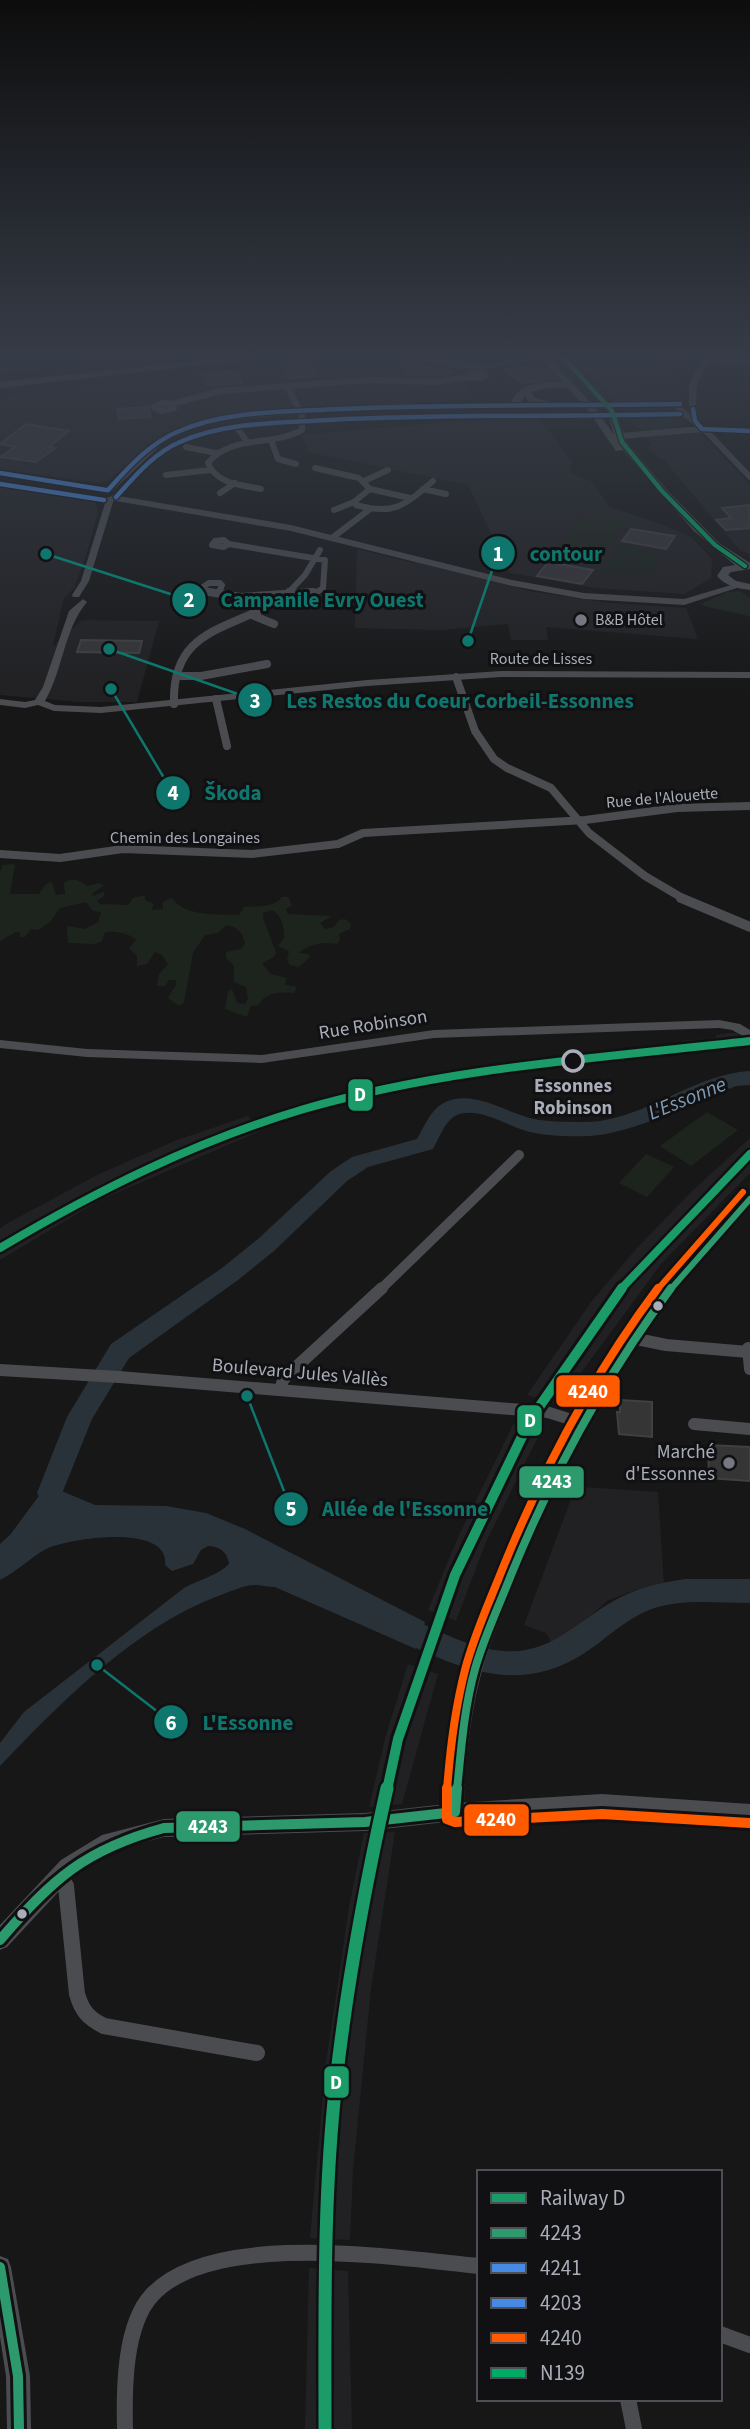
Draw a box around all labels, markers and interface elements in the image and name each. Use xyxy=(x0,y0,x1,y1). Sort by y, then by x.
callout: contour xyxy=(480,532,616,574)
text: 1 xyxy=(492,539,504,569)
text: contour xyxy=(530,539,603,569)
callout: Campanile Evry Ouest xyxy=(171,579,437,621)
text: 2 xyxy=(183,585,195,615)
text: Campanile Evry Ouest xyxy=(220,585,424,615)
place label: B&B Hôtel xyxy=(595,609,663,631)
marker: B&B Hôtel xyxy=(573,612,589,628)
street label: Route de Lisses xyxy=(490,648,593,670)
callout: Les Restos du Coeur Corbeil-Essonnes xyxy=(237,679,647,721)
text: 3 xyxy=(249,686,261,716)
text: Les Restos du Coeur Corbeil-Essonnes xyxy=(286,686,634,716)
callout: Škoda xyxy=(156,772,276,814)
text: 4 xyxy=(167,778,179,808)
text: Škoda xyxy=(204,778,262,808)
street label: Rue de l'Alouette xyxy=(605,782,719,814)
street label: Chemin des Longaines xyxy=(110,827,260,849)
street label: Rue Robinson xyxy=(317,1003,429,1047)
marker: Essonnes Robinson xyxy=(562,1050,584,1072)
water label: L'Essonne xyxy=(643,1069,731,1127)
place label: Essonnes Robinson xyxy=(534,1073,612,1122)
line badge: D xyxy=(347,1078,374,1112)
text: D xyxy=(354,1082,366,1109)
unlabelled marker xyxy=(651,1299,665,1313)
street label: Boulevard Jules Vallès xyxy=(211,1352,389,1394)
line badge: 4240 xyxy=(555,1374,621,1408)
text: 4240 xyxy=(568,1379,608,1406)
line badge: D xyxy=(516,1404,543,1437)
text: D xyxy=(524,1408,536,1435)
place label: Marché d'Essonnes xyxy=(625,1439,715,1488)
marker: Marché d'Essonnes xyxy=(721,1455,737,1471)
line badge: 4243 xyxy=(518,1465,585,1499)
text: 4243 xyxy=(532,1469,572,1496)
callout: Allée de l'Essonne xyxy=(273,1488,502,1530)
text: 5 xyxy=(285,1494,297,1524)
text: Allée de l'Essonne xyxy=(321,1494,488,1524)
callout: L'Essonne xyxy=(153,1701,307,1743)
text: 6 xyxy=(165,1708,177,1738)
text: L'Essonne xyxy=(203,1708,294,1738)
line badge: 4240 xyxy=(463,1803,530,1837)
text: 4240 xyxy=(476,1807,516,1834)
line badge: 4243 xyxy=(175,1810,241,1843)
text: 4243 xyxy=(188,1814,228,1841)
unlabelled marker xyxy=(15,1907,29,1921)
line badge: D xyxy=(323,2065,350,2099)
text: D xyxy=(330,2070,342,2097)
legend xyxy=(477,2170,722,2401)
text: Railway D xyxy=(540,2183,625,2213)
text: 4243 xyxy=(540,2218,582,2248)
text: 4241 xyxy=(540,2253,582,2283)
text: 4203 xyxy=(540,2288,582,2318)
text: 4240 xyxy=(540,2323,582,2353)
text: N139 xyxy=(540,2358,585,2388)

